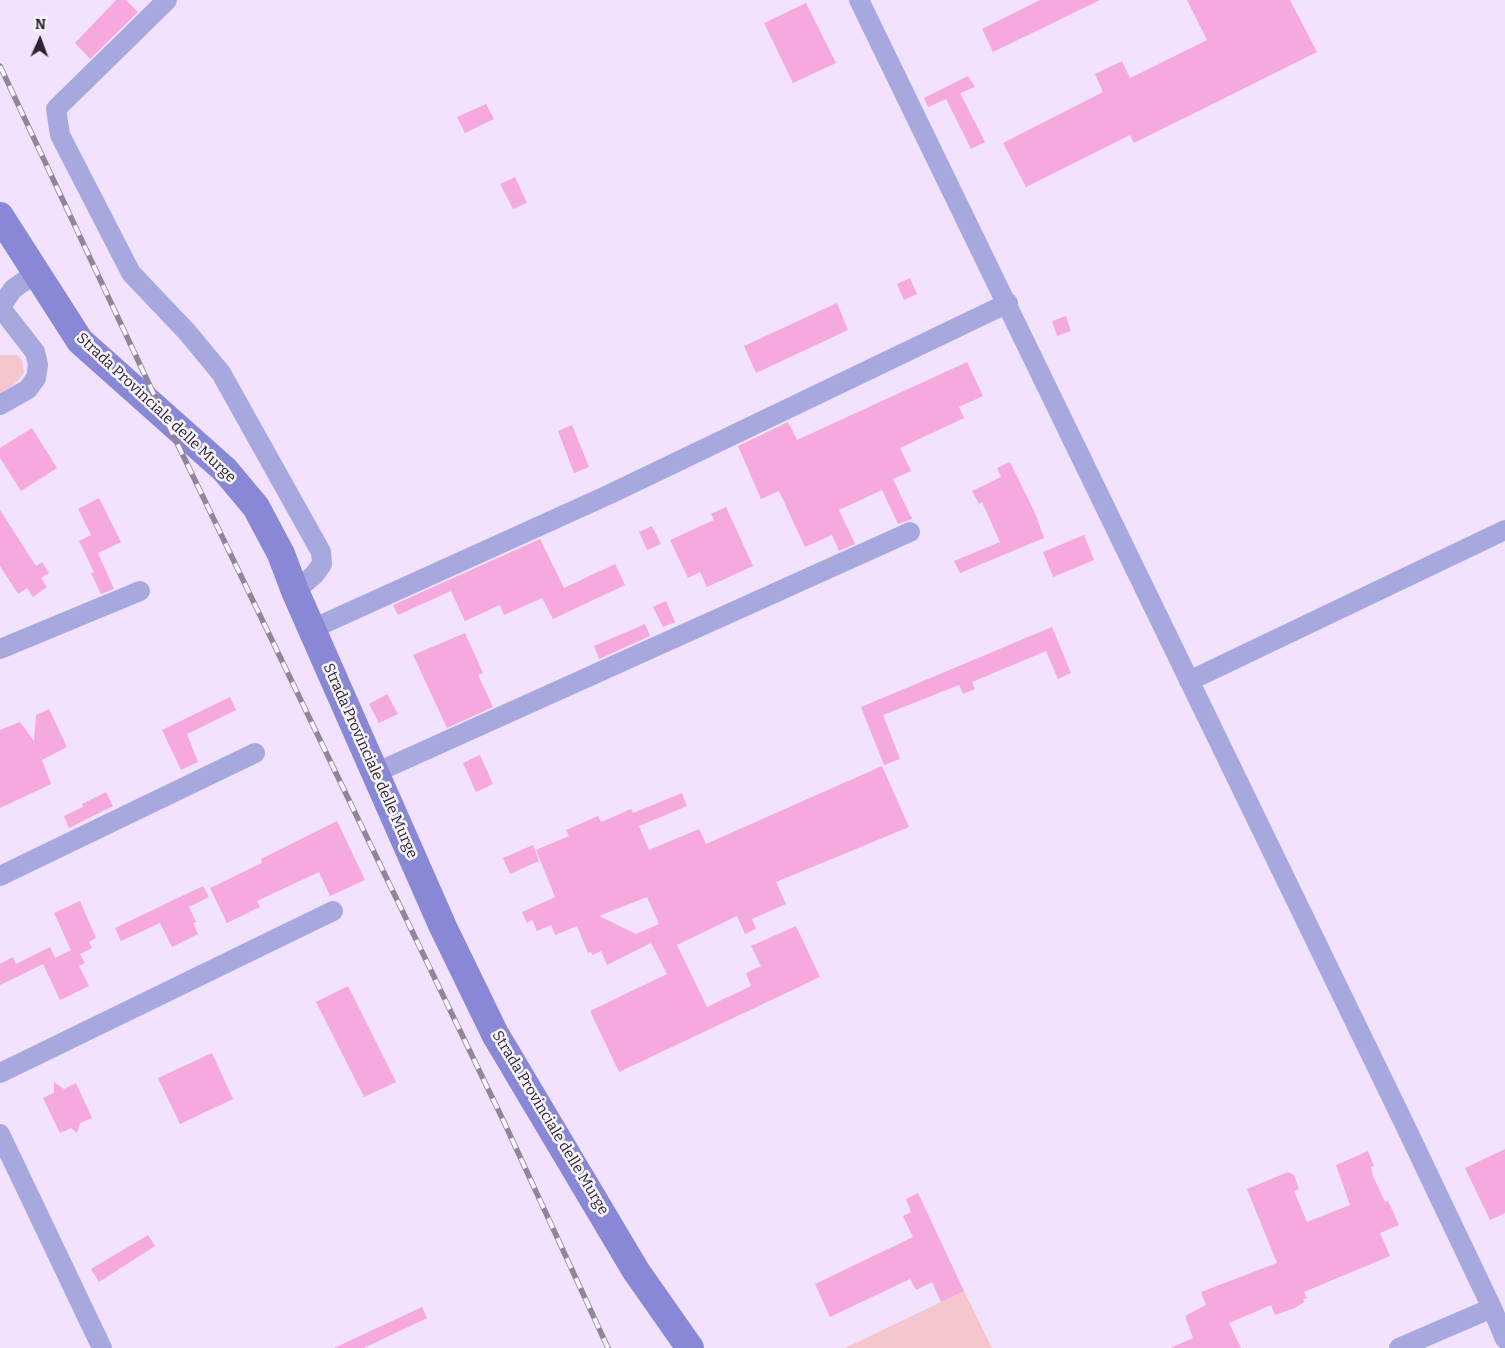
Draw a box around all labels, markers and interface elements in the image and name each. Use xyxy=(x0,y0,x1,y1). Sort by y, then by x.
north arrow xyxy=(15,15,65,65)
text: N xyxy=(35,16,46,33)
street label: Strada Provinciale delle Murge xyxy=(73,329,239,487)
street label: Strada Provinciale delle Murge xyxy=(319,661,421,861)
street label: Strada Provinciale delle Murge xyxy=(488,1028,612,1218)

